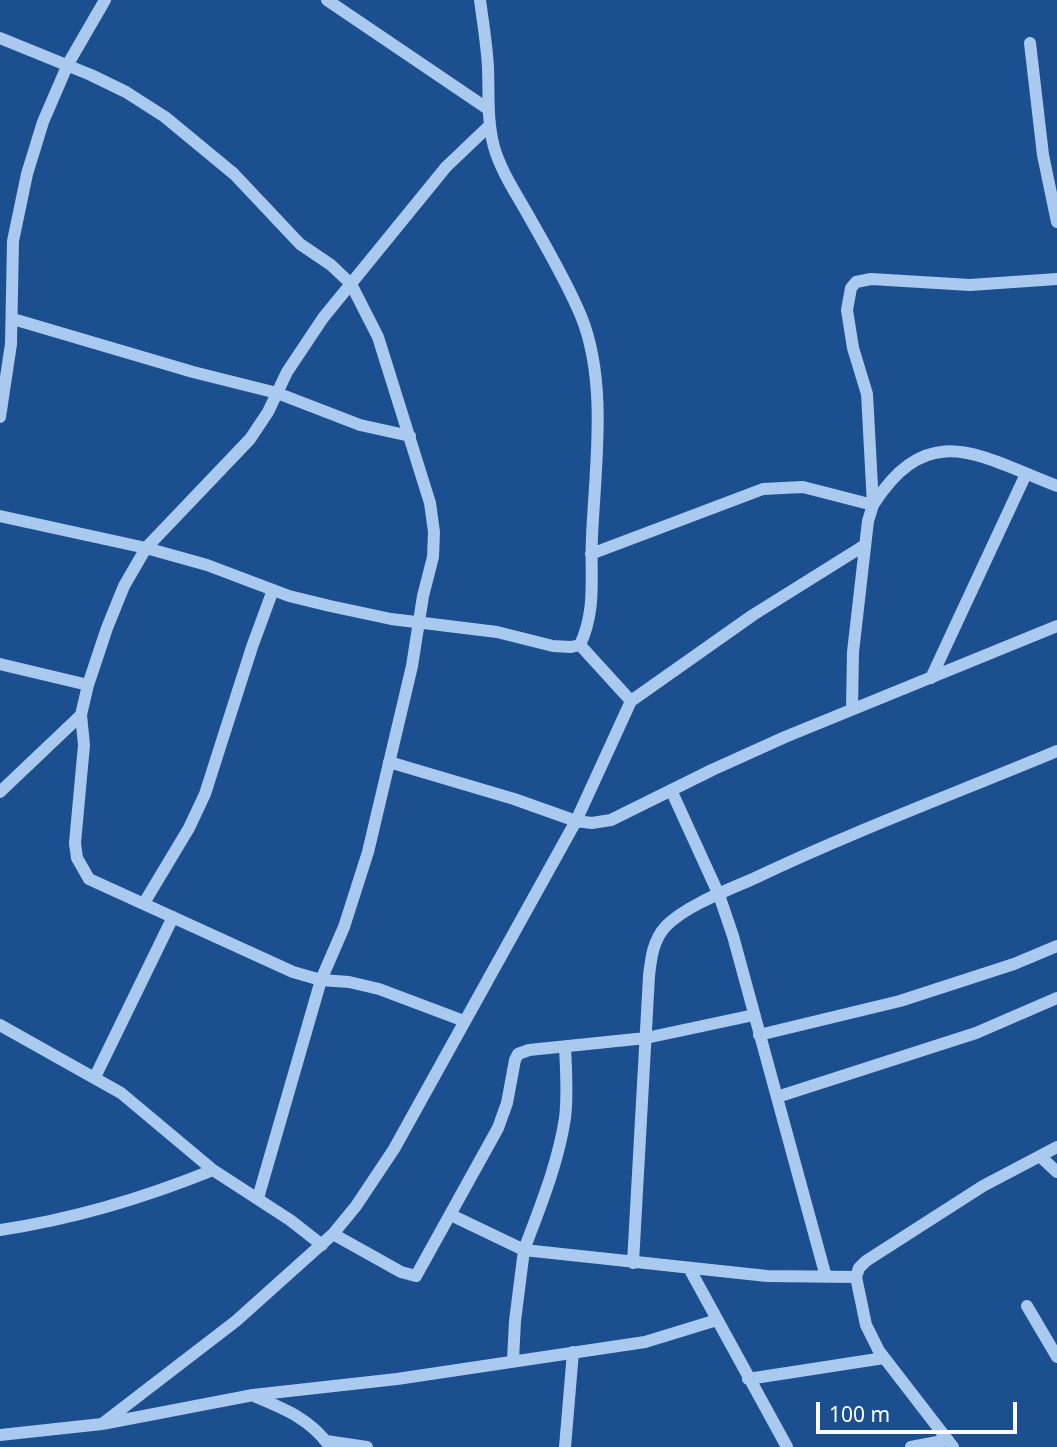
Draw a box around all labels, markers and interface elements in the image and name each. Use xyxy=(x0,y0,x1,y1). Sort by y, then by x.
scale bar xyxy=(819,1388,1020,1432)
text: 100 m xyxy=(829,1400,890,1428)

